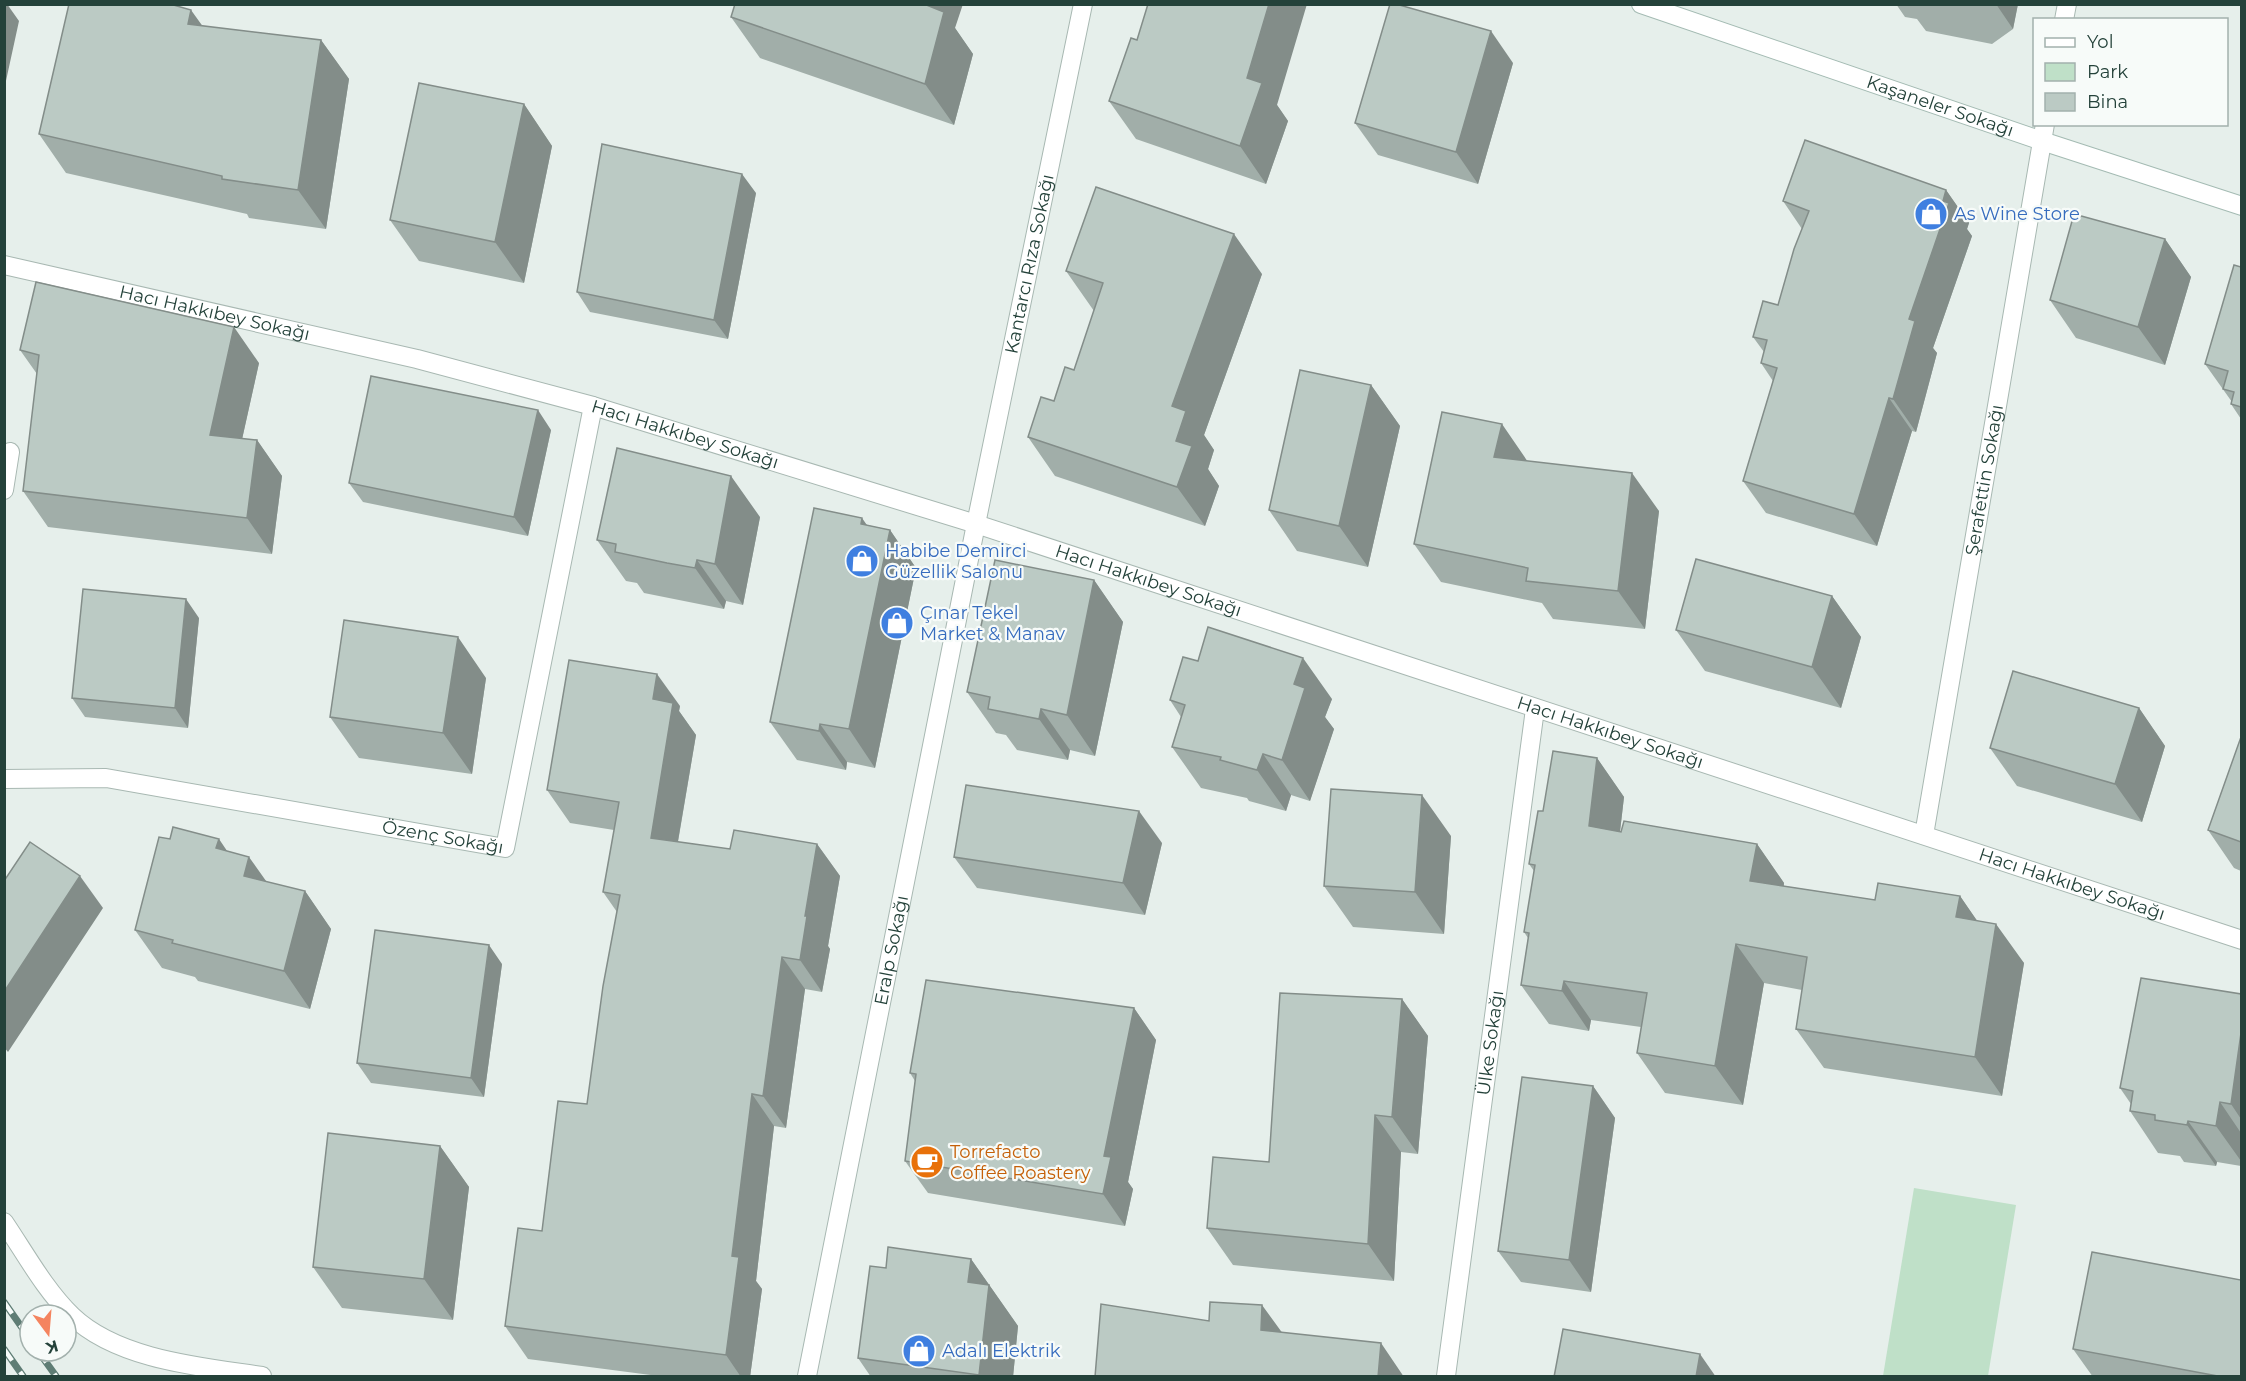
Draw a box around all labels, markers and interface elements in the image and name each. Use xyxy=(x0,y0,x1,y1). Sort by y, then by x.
legend xyxy=(2033,18,2228,126)
text: Yol xyxy=(2087,31,2113,53)
text: Park xyxy=(2087,61,2128,83)
street label: Kaşaneler Sokağı xyxy=(1864,71,2016,141)
text: Bina xyxy=(2087,91,2128,113)
street label: Kantarcı Rıza Sokağı xyxy=(1000,172,1059,356)
shop icon: As Wine Store xyxy=(1913,196,1949,232)
place label: As Wine Store xyxy=(1954,203,2080,225)
street label: Hacı Hakkıbey Sokağı xyxy=(117,281,312,345)
street label: Hacı Hakkıbey Sokağı xyxy=(589,395,781,474)
street label: Şerafettin Sokağı xyxy=(1961,403,2008,557)
place label: Habibe Demirci Güzellik Salonu xyxy=(885,540,1027,583)
street label: Hacı Hakkıbey Sokağı xyxy=(1053,540,1244,622)
shop icon: Habibe Demirci Güzellik Salonu xyxy=(844,543,880,579)
place label: Çınar Tekel Market & Manav xyxy=(920,602,1065,645)
shop icon: Çınar Tekel Market & Manav xyxy=(879,605,915,641)
street label: Hacı Hakkıbey Sokağı xyxy=(1514,692,1706,773)
street label: Özenç Sokağı xyxy=(380,816,505,859)
street label: Hacı Hakkıbey Sokağı xyxy=(1976,843,2168,925)
street label: Eralp Sokağı xyxy=(870,893,913,1007)
street label: Ülke Sokağı xyxy=(1473,989,1508,1097)
place label: Torrefacto Coffee Roastery xyxy=(950,1141,1091,1184)
cafe icon: Torrefacto Coffee Roastery xyxy=(909,1144,945,1180)
north arrow xyxy=(18,1303,78,1363)
shop icon: Adalı Elektrik xyxy=(901,1333,937,1369)
text: K xyxy=(43,1336,60,1358)
place label: Adalı Elektrik xyxy=(942,1340,1061,1362)

